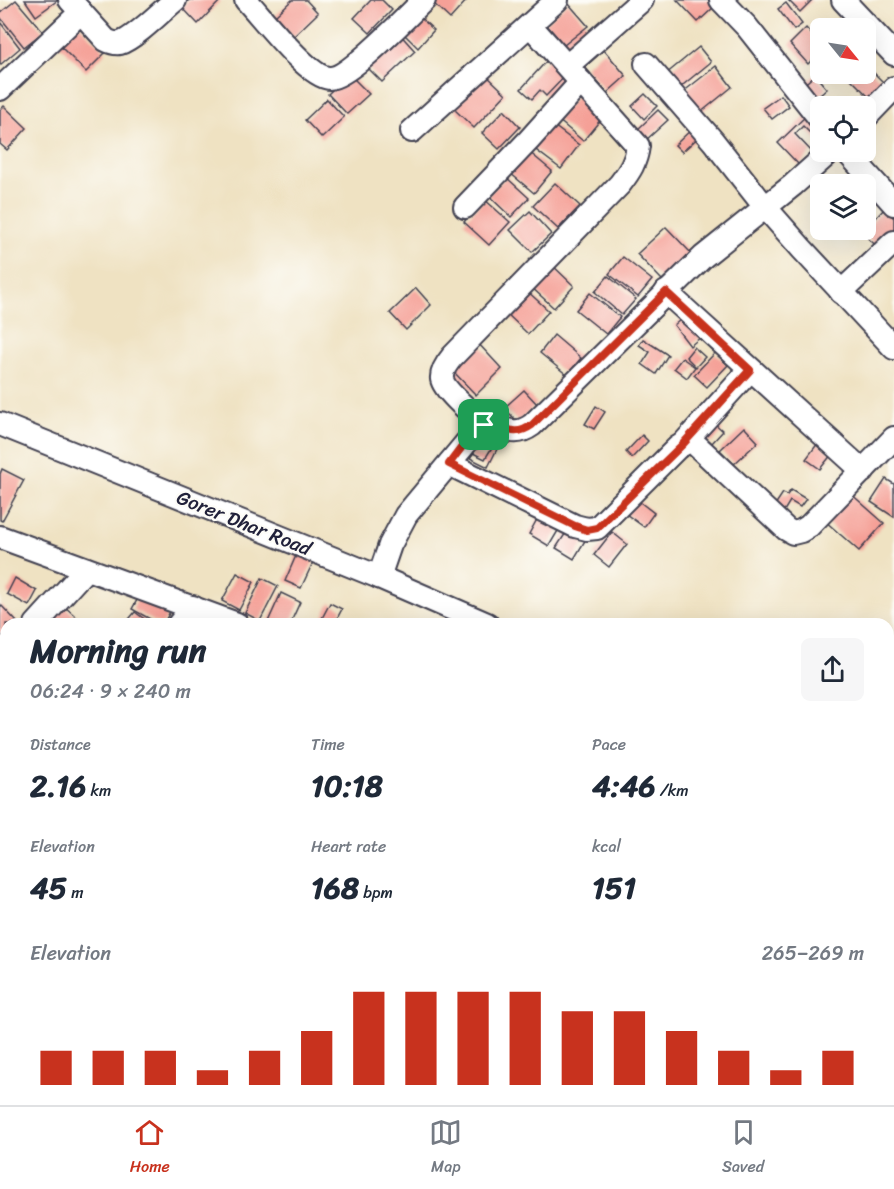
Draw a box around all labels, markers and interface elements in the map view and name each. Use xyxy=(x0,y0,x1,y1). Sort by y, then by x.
north arrow xyxy=(810,18,876,84)
map controls xyxy=(810,18,876,240)
button: locate xyxy=(810,96,876,162)
button: layers xyxy=(810,174,876,240)
pin xyxy=(458,399,509,450)
icon: arrive xyxy=(467,408,500,441)
street label: Gorer Dhar Road xyxy=(171,480,318,567)
text: Morning run xyxy=(30,622,206,680)
button: share xyxy=(801,638,864,701)
text: 06:24 · 9 × 240 m xyxy=(30,674,191,709)
text: Distance xyxy=(30,730,91,759)
text: Time xyxy=(311,730,345,759)
text: Pace xyxy=(592,730,626,759)
text: 2.16 xyxy=(30,759,86,813)
text: 10:18 xyxy=(311,759,383,813)
text: 4:46 xyxy=(592,759,656,813)
text: km xyxy=(86,776,111,805)
text: /km xyxy=(656,776,689,805)
text: Elevation xyxy=(30,832,95,861)
text: Heart rate xyxy=(311,832,386,861)
text: kcal xyxy=(592,832,621,861)
text: 45 xyxy=(30,861,67,915)
text: 168 xyxy=(311,861,359,915)
text: 151 xyxy=(592,861,636,915)
text: m xyxy=(67,878,84,907)
text: bpm xyxy=(359,878,393,907)
text: Elevation xyxy=(30,936,111,971)
text: 265–269 m xyxy=(762,936,864,971)
tab: Home xyxy=(130,1116,170,1181)
tab: Map xyxy=(429,1116,462,1181)
tab: Saved xyxy=(722,1116,764,1181)

